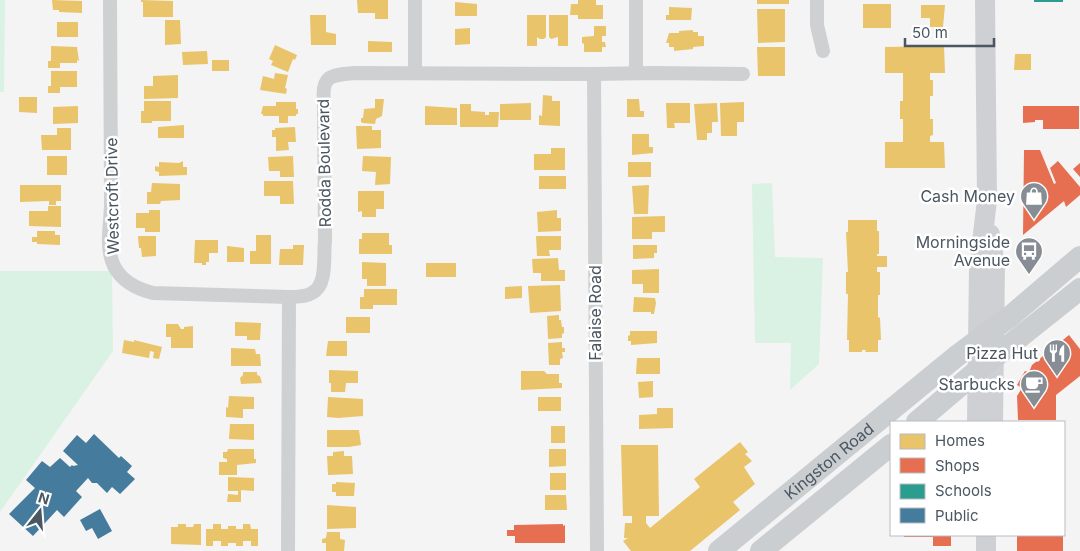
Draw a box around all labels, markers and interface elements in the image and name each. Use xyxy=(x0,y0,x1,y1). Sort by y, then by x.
scale bar xyxy=(905,15,994,47)
text: 50 m xyxy=(912,23,948,42)
street label: Rodda Boulevard xyxy=(313,99,335,227)
street label: Westcroft Drive xyxy=(101,137,123,255)
shop icon: Cash Money xyxy=(1019,181,1049,220)
place label: Cash Money xyxy=(920,186,1015,206)
place label: Morningside Avenue xyxy=(916,232,1010,270)
bus stop icon: Morningside Avenue xyxy=(1014,236,1044,275)
street label: Falaise Road xyxy=(585,265,605,361)
restaurant icon: Pizza Hut xyxy=(1042,338,1072,377)
place label: Pizza Hut xyxy=(966,343,1038,363)
cafe icon: Starbucks xyxy=(1019,369,1049,408)
place label: Starbucks xyxy=(939,374,1015,394)
street label: Kingston Road xyxy=(780,418,878,504)
legend xyxy=(890,421,1065,536)
text: Homes xyxy=(935,431,985,450)
text: Shops xyxy=(935,456,980,475)
text: Schools xyxy=(935,481,992,500)
north arrow xyxy=(15,486,65,536)
text: N xyxy=(36,488,52,508)
text: Public xyxy=(935,506,978,525)

